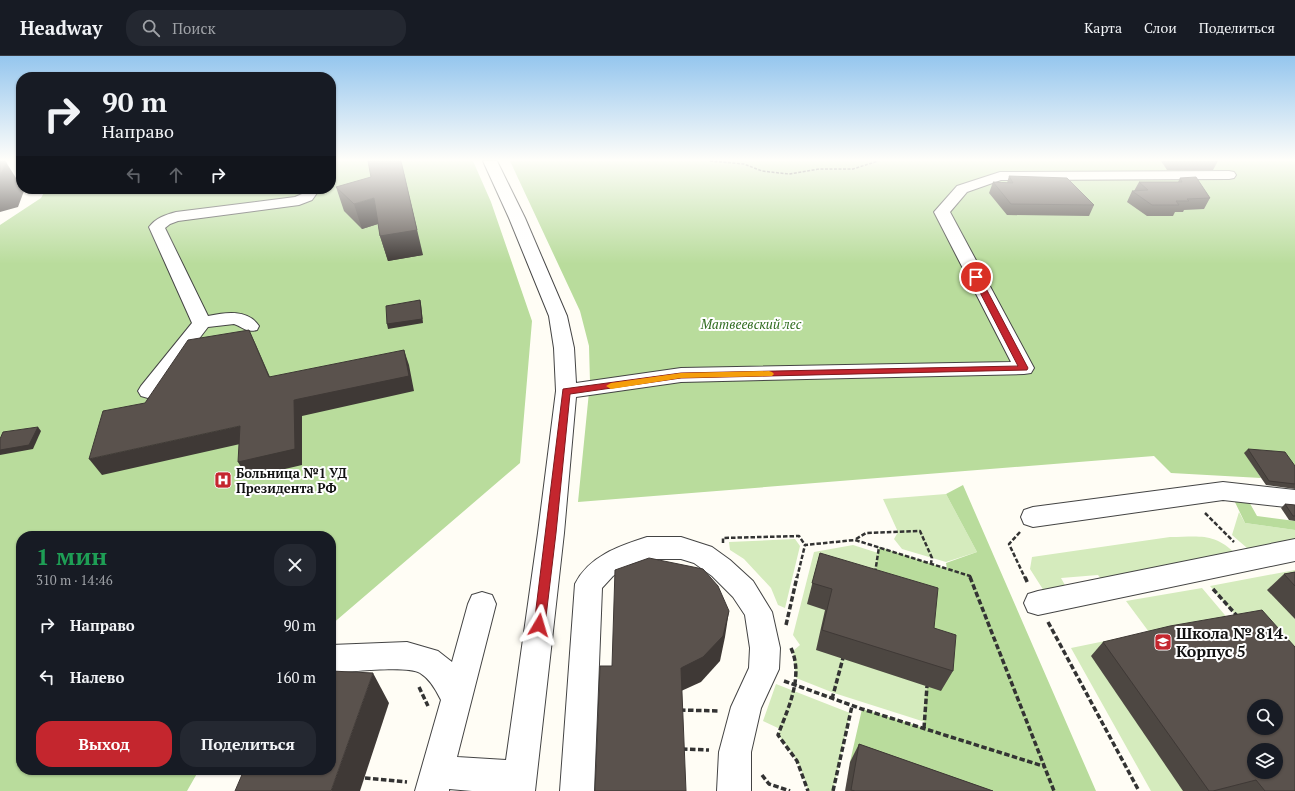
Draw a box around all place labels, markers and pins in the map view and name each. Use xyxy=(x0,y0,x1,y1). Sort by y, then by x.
pin xyxy=(959,260,993,294)
place label: Больница №1 УД Президента РФ xyxy=(236,464,347,497)
hospital icon: Больница №1 УД Президента РФ xyxy=(213,470,233,490)
place label: Школа № 814. Корпус 5 xyxy=(1176,622,1288,662)
school or university icon: Школа № 814. Корпус 5 xyxy=(1153,632,1173,652)

